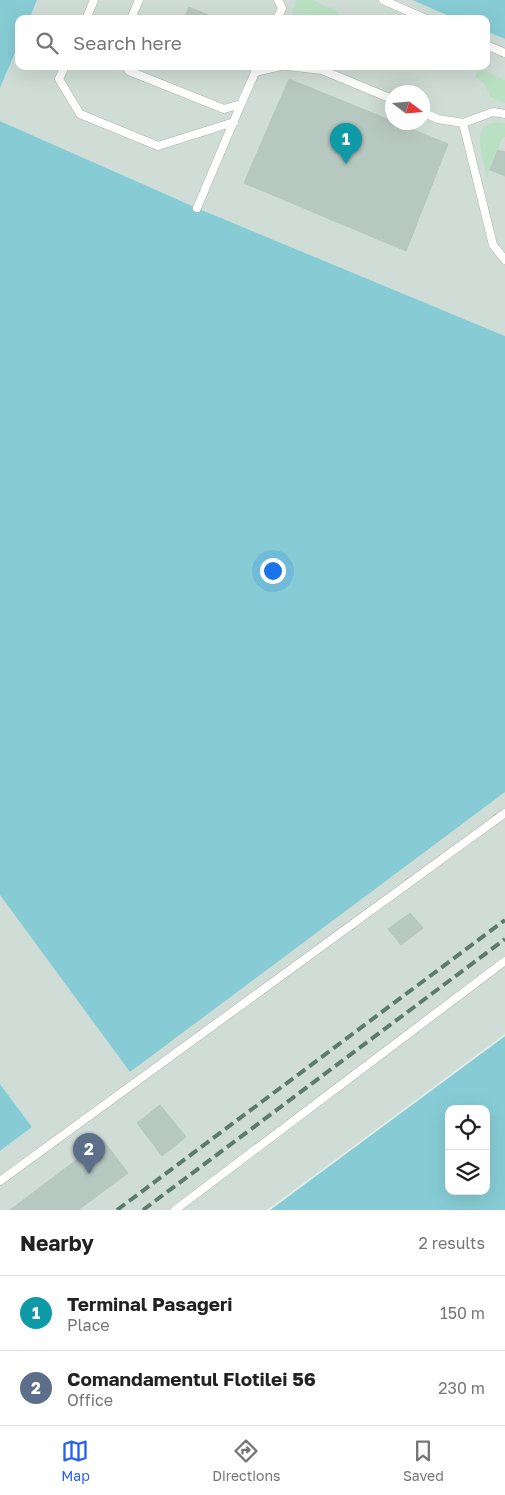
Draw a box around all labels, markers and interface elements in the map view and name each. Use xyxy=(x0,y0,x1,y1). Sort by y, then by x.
search box xyxy=(15,15,490,70)
icon: search xyxy=(33,29,61,57)
text: Search here xyxy=(73,31,182,54)
north arrow xyxy=(385,85,430,130)
pin: 1 xyxy=(330,123,362,164)
your location xyxy=(260,558,286,584)
map controls xyxy=(445,1105,490,1195)
button: locate xyxy=(445,1105,490,1150)
pin: 2 xyxy=(73,1133,105,1174)
button: layers xyxy=(445,1150,490,1195)
text: Nearby xyxy=(20,1230,94,1256)
text: 2 results xyxy=(419,1233,485,1253)
text: Terminal Pasageri xyxy=(67,1292,233,1315)
text: 1 xyxy=(32,1303,40,1323)
text: 150 m xyxy=(440,1303,485,1323)
text: Place xyxy=(67,1315,110,1335)
text: Comandamentul Flotilei 56 xyxy=(67,1367,316,1390)
text: 2 xyxy=(31,1378,41,1398)
text: 230 m xyxy=(438,1378,485,1398)
text: Office xyxy=(67,1390,113,1410)
tab: Map xyxy=(61,1437,90,1484)
tab: Directions xyxy=(212,1437,281,1484)
tab: Saved xyxy=(403,1437,444,1484)

